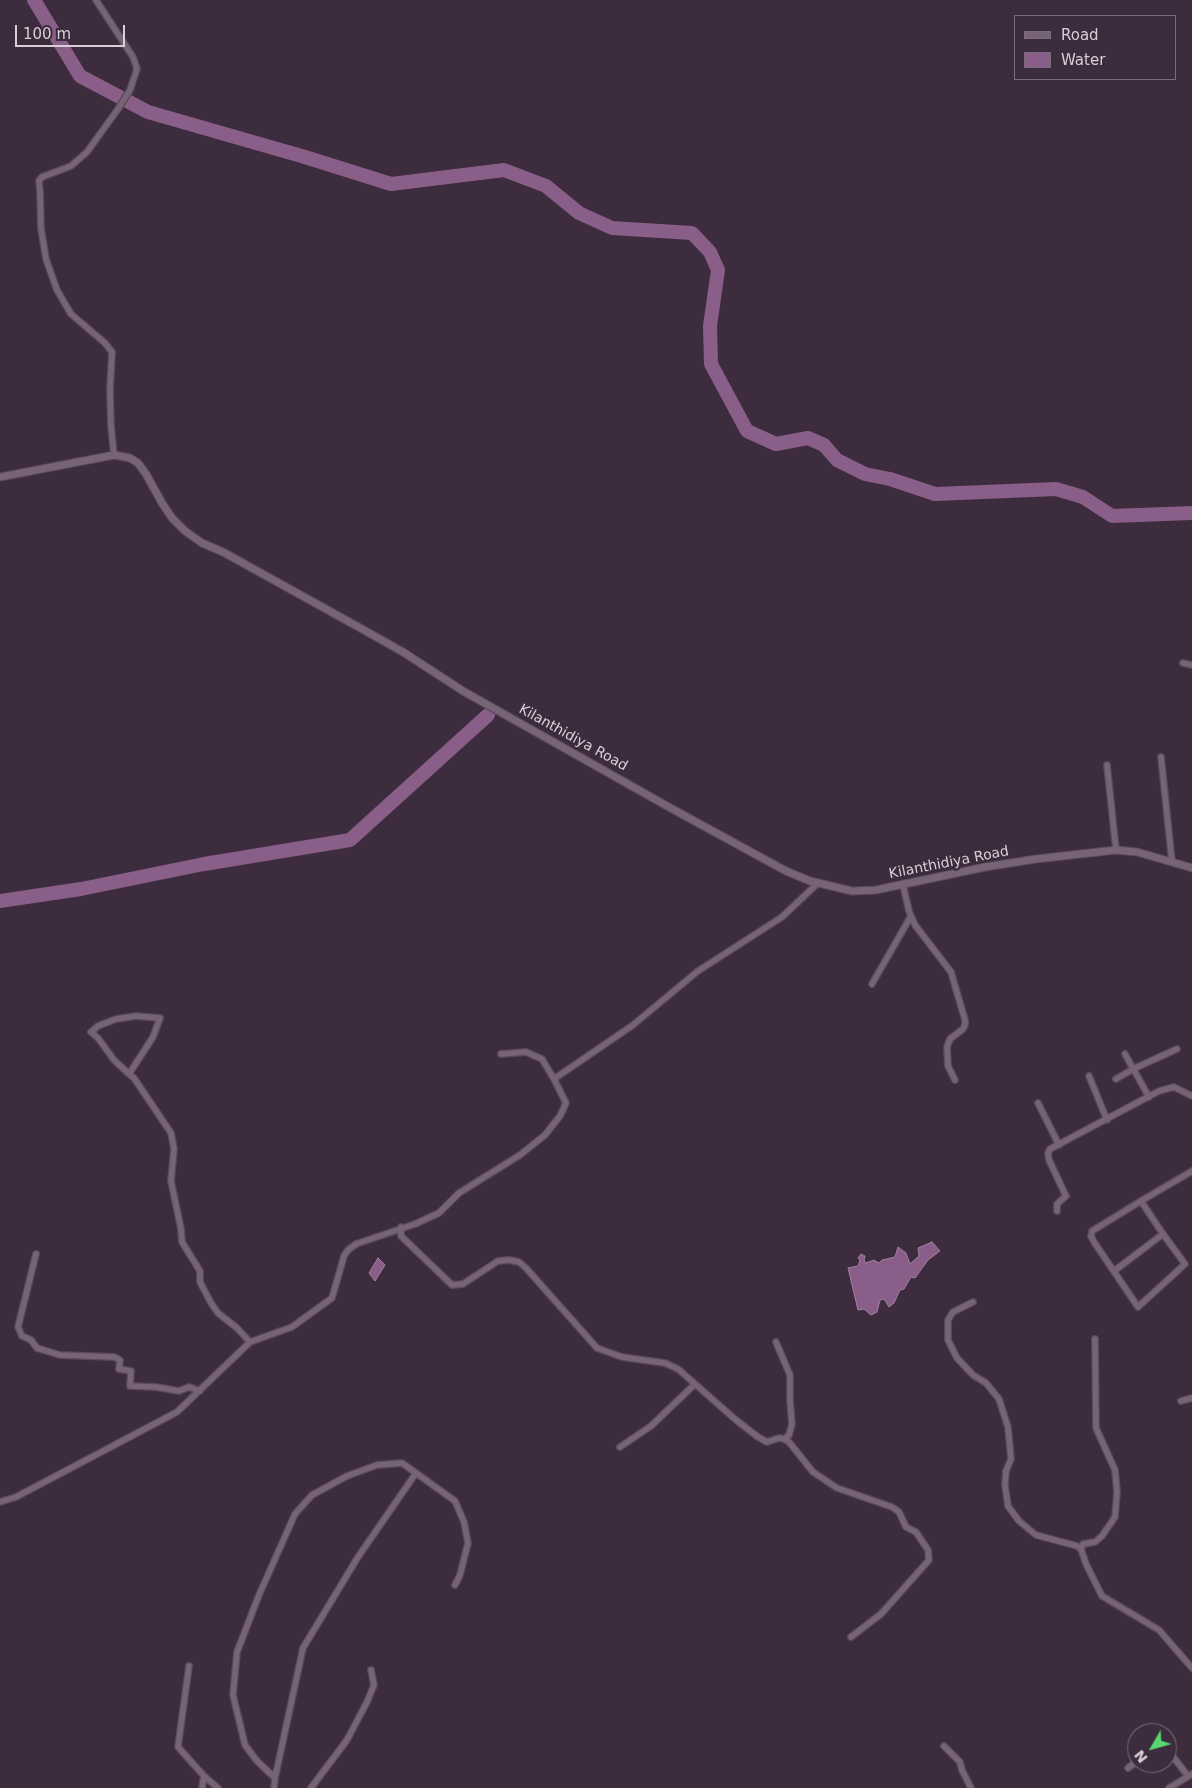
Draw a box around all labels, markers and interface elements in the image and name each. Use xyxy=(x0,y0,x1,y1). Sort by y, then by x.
scale bar xyxy=(18,15,128,47)
legend xyxy=(1014,15,1177,80)
text: 100 m xyxy=(23,25,71,43)
text: Road xyxy=(1061,26,1099,44)
text: Water xyxy=(1061,51,1105,69)
street label: Kilanthidiya Road xyxy=(516,701,630,775)
street label: Kilanthidiya Road xyxy=(888,843,1010,883)
north arrow xyxy=(1127,1723,1177,1773)
text: N xyxy=(1131,1747,1151,1766)

